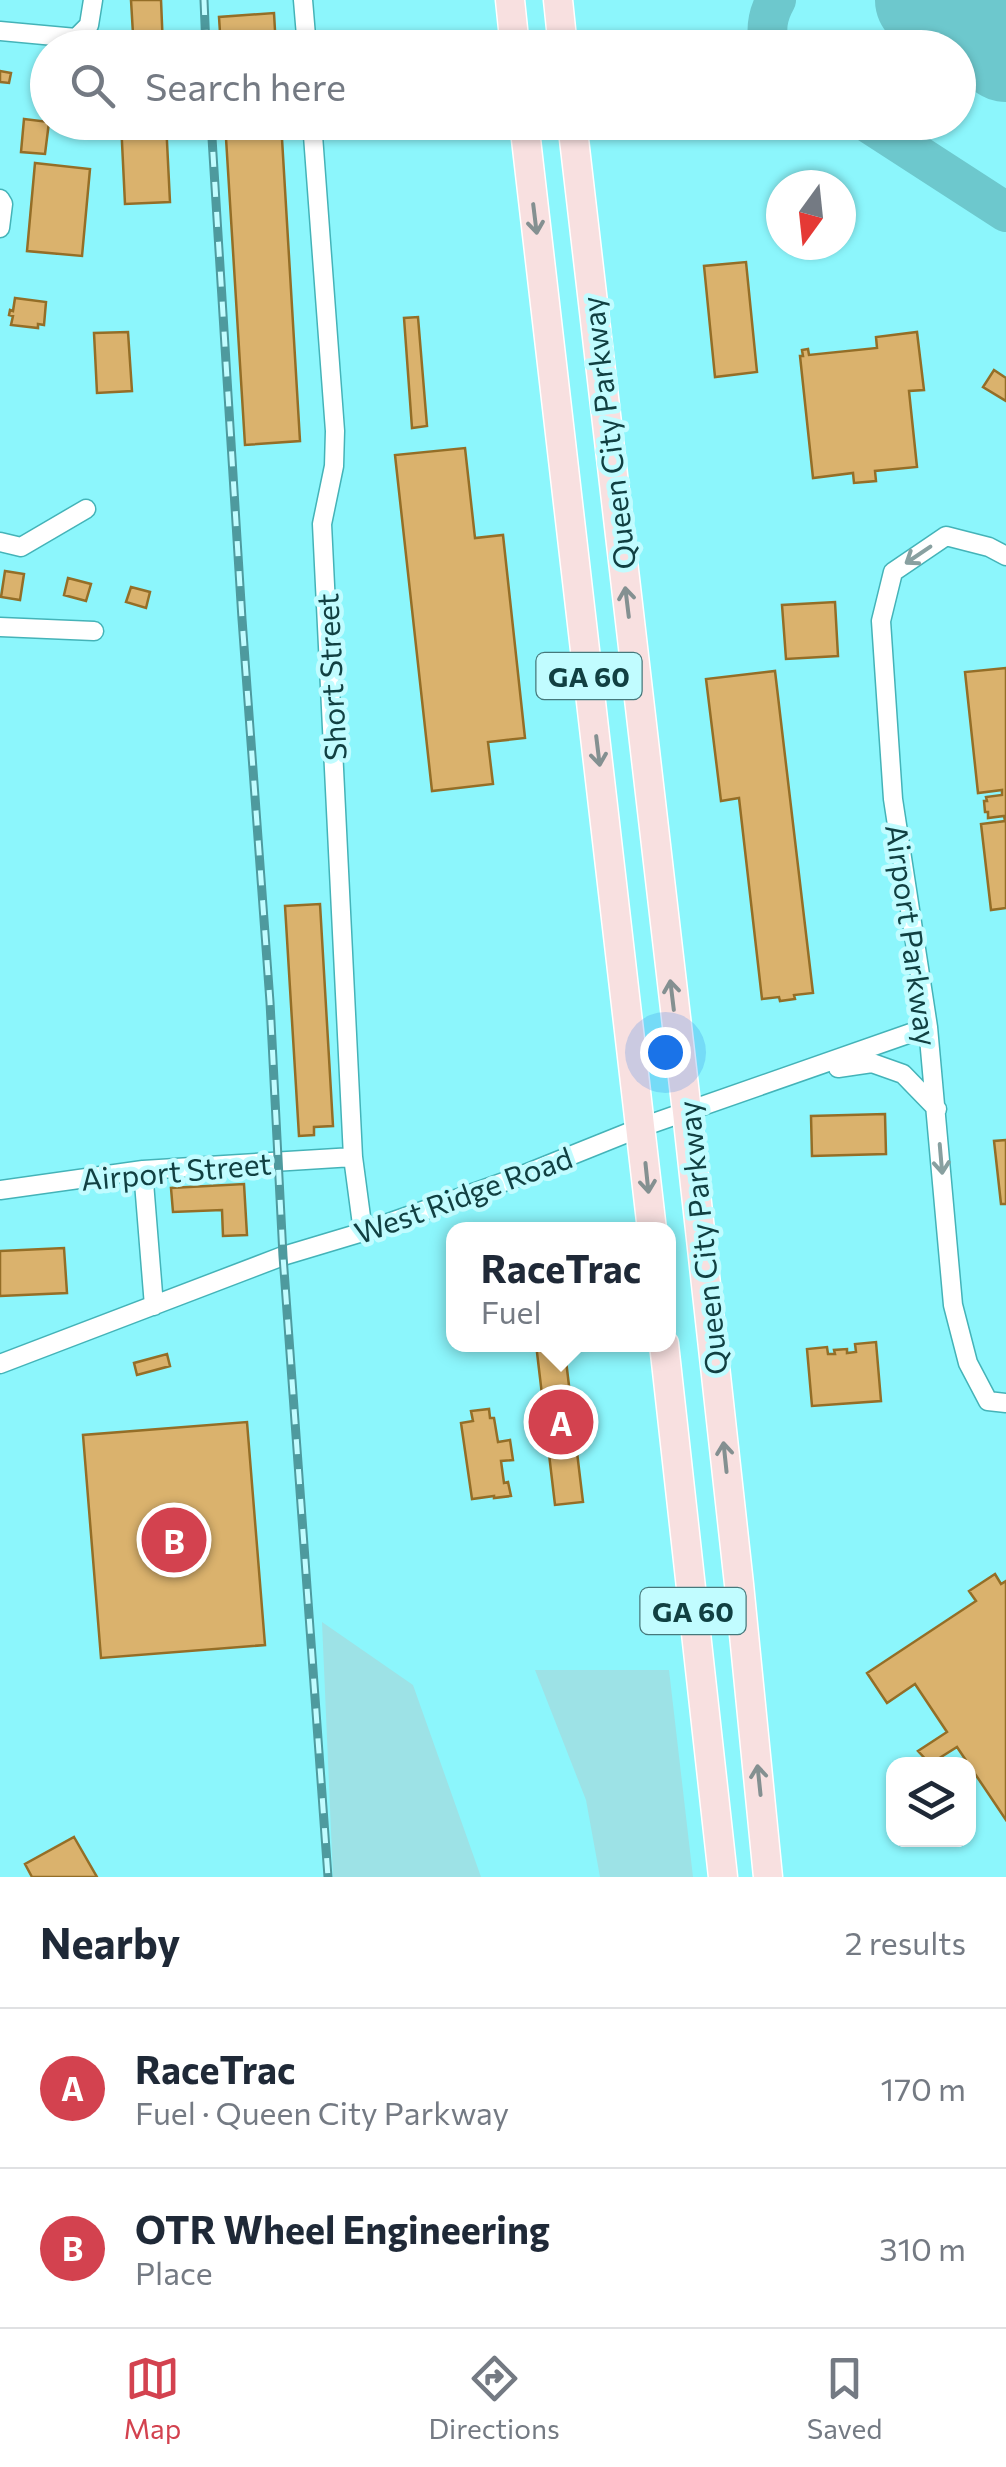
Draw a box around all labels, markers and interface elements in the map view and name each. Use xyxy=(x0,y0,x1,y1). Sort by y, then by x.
search box xyxy=(30,30,976,140)
icon: search xyxy=(65,58,120,113)
text: Search here xyxy=(145,62,346,109)
north arrow xyxy=(766,170,856,260)
one-way arrow xyxy=(526,203,545,235)
street label: Queen City Parkway xyxy=(572,294,642,572)
one-way arrow xyxy=(904,544,932,565)
one-way arrow xyxy=(617,587,636,619)
street label: Short Street xyxy=(307,592,353,762)
road number: GA 60 xyxy=(536,653,642,699)
one-way arrow xyxy=(589,734,607,766)
street label: Airport Parkway xyxy=(879,822,947,1048)
one-way arrow xyxy=(662,979,681,1011)
your location xyxy=(640,1027,691,1078)
street label: Queen City Parkway xyxy=(668,1099,734,1377)
street label: West Ridge Road xyxy=(349,1138,577,1250)
street label: Airport Street xyxy=(79,1143,273,1197)
one-way arrow xyxy=(932,1143,951,1175)
one-way arrow xyxy=(638,1161,657,1193)
popup xyxy=(446,1222,676,1352)
text: RaceTrac xyxy=(481,1244,641,1291)
text: Fuel xyxy=(481,1291,542,1331)
pin: A xyxy=(528,1384,594,1460)
one-way arrow xyxy=(715,1441,734,1473)
pin: B xyxy=(142,1502,206,1578)
road number: GA 60 xyxy=(640,1588,746,1634)
map controls xyxy=(886,1757,976,1847)
button: layers xyxy=(886,1757,976,1847)
one-way arrow xyxy=(749,1764,768,1797)
text: Nearby xyxy=(40,1916,180,1968)
text: 2 results xyxy=(845,1922,966,1962)
text: RaceTrac xyxy=(135,2045,295,2092)
text: A xyxy=(61,2068,84,2108)
text: 170 m xyxy=(881,2068,966,2108)
text: Fuel · Queen City Parkway xyxy=(135,2092,509,2132)
text: OTR Wheel Engineering xyxy=(135,2205,550,2252)
text: B xyxy=(62,2228,83,2268)
text: 310 m xyxy=(879,2228,966,2268)
text: Place xyxy=(135,2252,213,2292)
tab: Map xyxy=(124,2351,181,2445)
tab: Directions xyxy=(428,2351,560,2445)
tab: Saved xyxy=(807,2351,882,2445)

